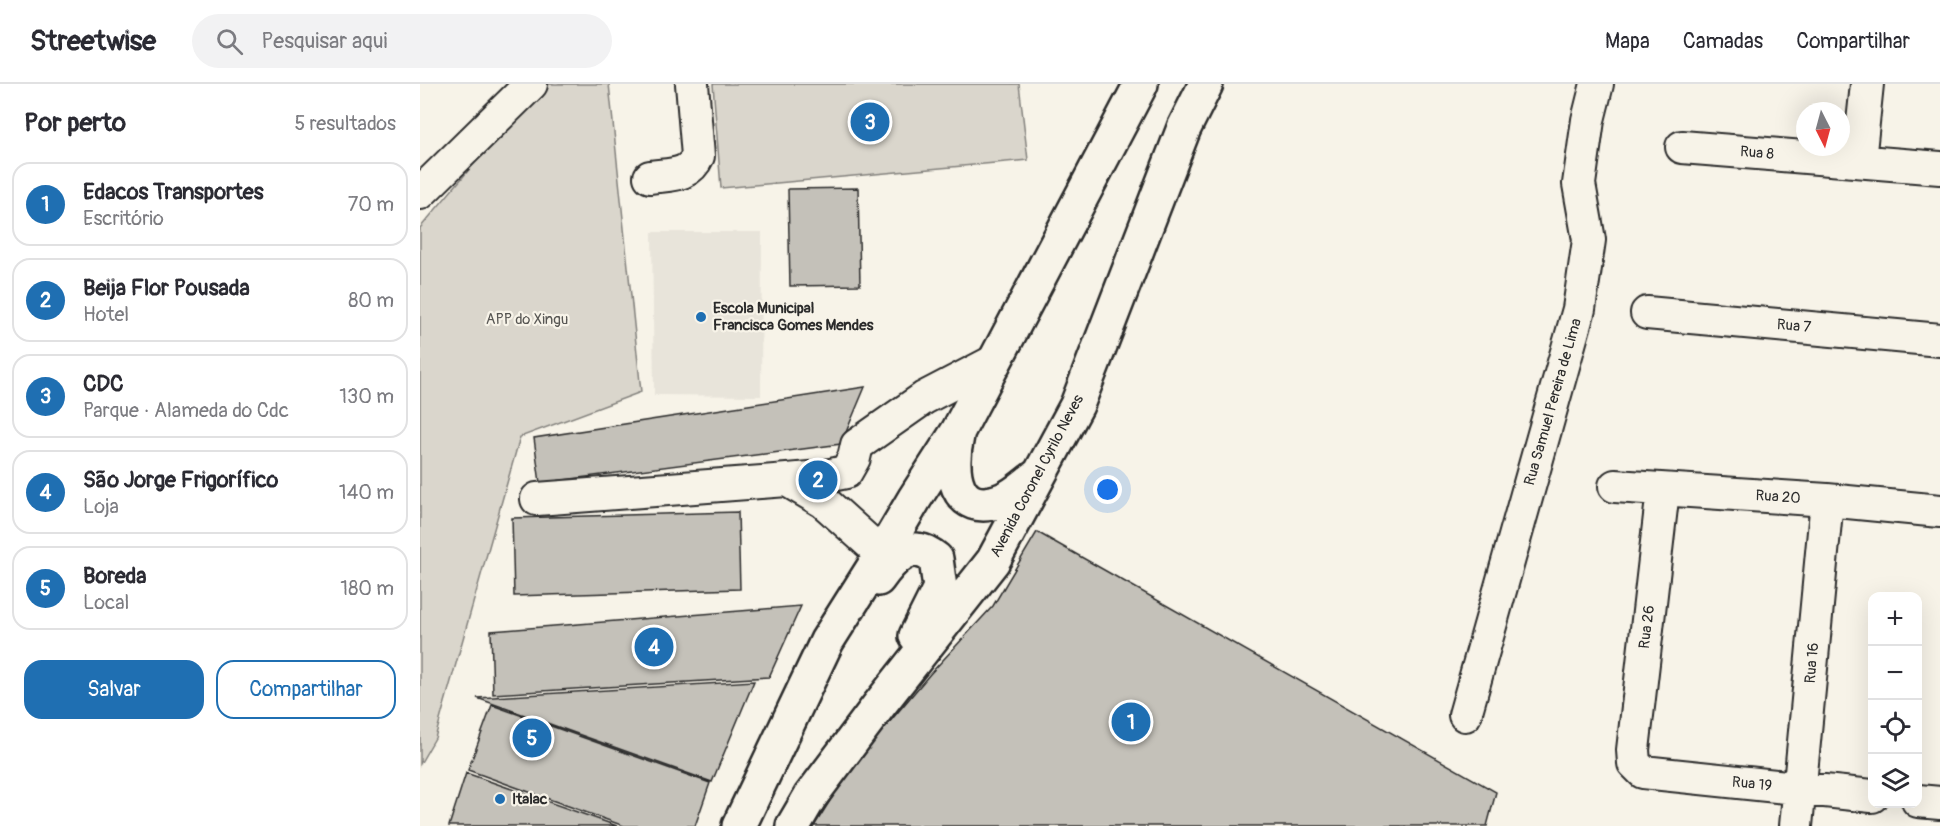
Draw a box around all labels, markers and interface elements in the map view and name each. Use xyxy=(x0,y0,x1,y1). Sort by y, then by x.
search box xyxy=(192,14,612,68)
text: Streetwise xyxy=(30,24,156,59)
icon: search xyxy=(213,25,246,58)
text: Pesquisar aqui xyxy=(261,27,387,55)
text: Mapa xyxy=(1605,28,1650,55)
text: Camadas xyxy=(1683,28,1763,55)
text: Compartilhar xyxy=(1796,28,1910,55)
pin: 3 xyxy=(850,99,890,144)
north arrow xyxy=(1796,102,1850,156)
text: Por perto xyxy=(24,107,126,139)
text: 5 resultados xyxy=(294,111,396,136)
street label: Rua 8 xyxy=(1739,142,1775,164)
text: Edacos Transportes xyxy=(83,178,263,206)
text: 1 xyxy=(42,192,49,217)
text: 70 m xyxy=(348,192,394,217)
text: Escritório xyxy=(83,206,164,231)
text: Beija Flor Pousada xyxy=(83,274,250,302)
text: 2 xyxy=(40,288,51,313)
text: 80 m xyxy=(348,288,394,313)
place label: Escola Municipal Francisca Gomes Mendes xyxy=(713,299,874,335)
text: Hotel xyxy=(83,302,129,327)
park label: APP do Xingu xyxy=(486,310,568,329)
marker: Escola Municipal Francisca Gomes Mendes xyxy=(694,310,708,324)
street label: Rua 7 xyxy=(1776,315,1812,337)
street label: Rua Samuel Pereira de Lima xyxy=(1520,316,1586,488)
text: CDC xyxy=(83,370,124,398)
text: 3 xyxy=(40,384,51,409)
text: 130 m xyxy=(339,384,394,409)
street label: Avenida Coronel Cyrilo Neves xyxy=(986,391,1088,561)
text: Parque · Alameda do Cdc xyxy=(83,398,289,423)
pin: 2 xyxy=(798,458,838,502)
text: São Jorge Frigorífico xyxy=(83,466,278,494)
your location xyxy=(1093,475,1122,504)
text: 4 xyxy=(40,480,51,505)
text: 140 m xyxy=(339,480,394,505)
street label: Rua 20 xyxy=(1755,486,1801,508)
text: Loja xyxy=(83,494,119,519)
text: Boreda xyxy=(83,562,147,590)
text: 5 xyxy=(40,576,51,601)
text: 180 m xyxy=(340,576,394,601)
text: Local xyxy=(83,590,129,615)
map controls xyxy=(1868,592,1922,808)
button: + xyxy=(1868,592,1922,646)
street label: Rua 26 xyxy=(1635,604,1659,650)
pin: 4 xyxy=(634,624,674,670)
street label: Rua 16 xyxy=(1801,642,1823,684)
button: − xyxy=(1868,646,1922,700)
button: Salvar xyxy=(24,660,204,719)
button: Compartilhar xyxy=(216,660,396,719)
pin: 1 xyxy=(1112,700,1150,744)
button: locate xyxy=(1868,700,1922,754)
pin: 5 xyxy=(512,716,552,760)
button: layers xyxy=(1868,754,1922,808)
street label: Rua 19 xyxy=(1731,772,1773,796)
place label: Italac xyxy=(512,790,548,809)
marker: Italac xyxy=(493,792,507,806)

